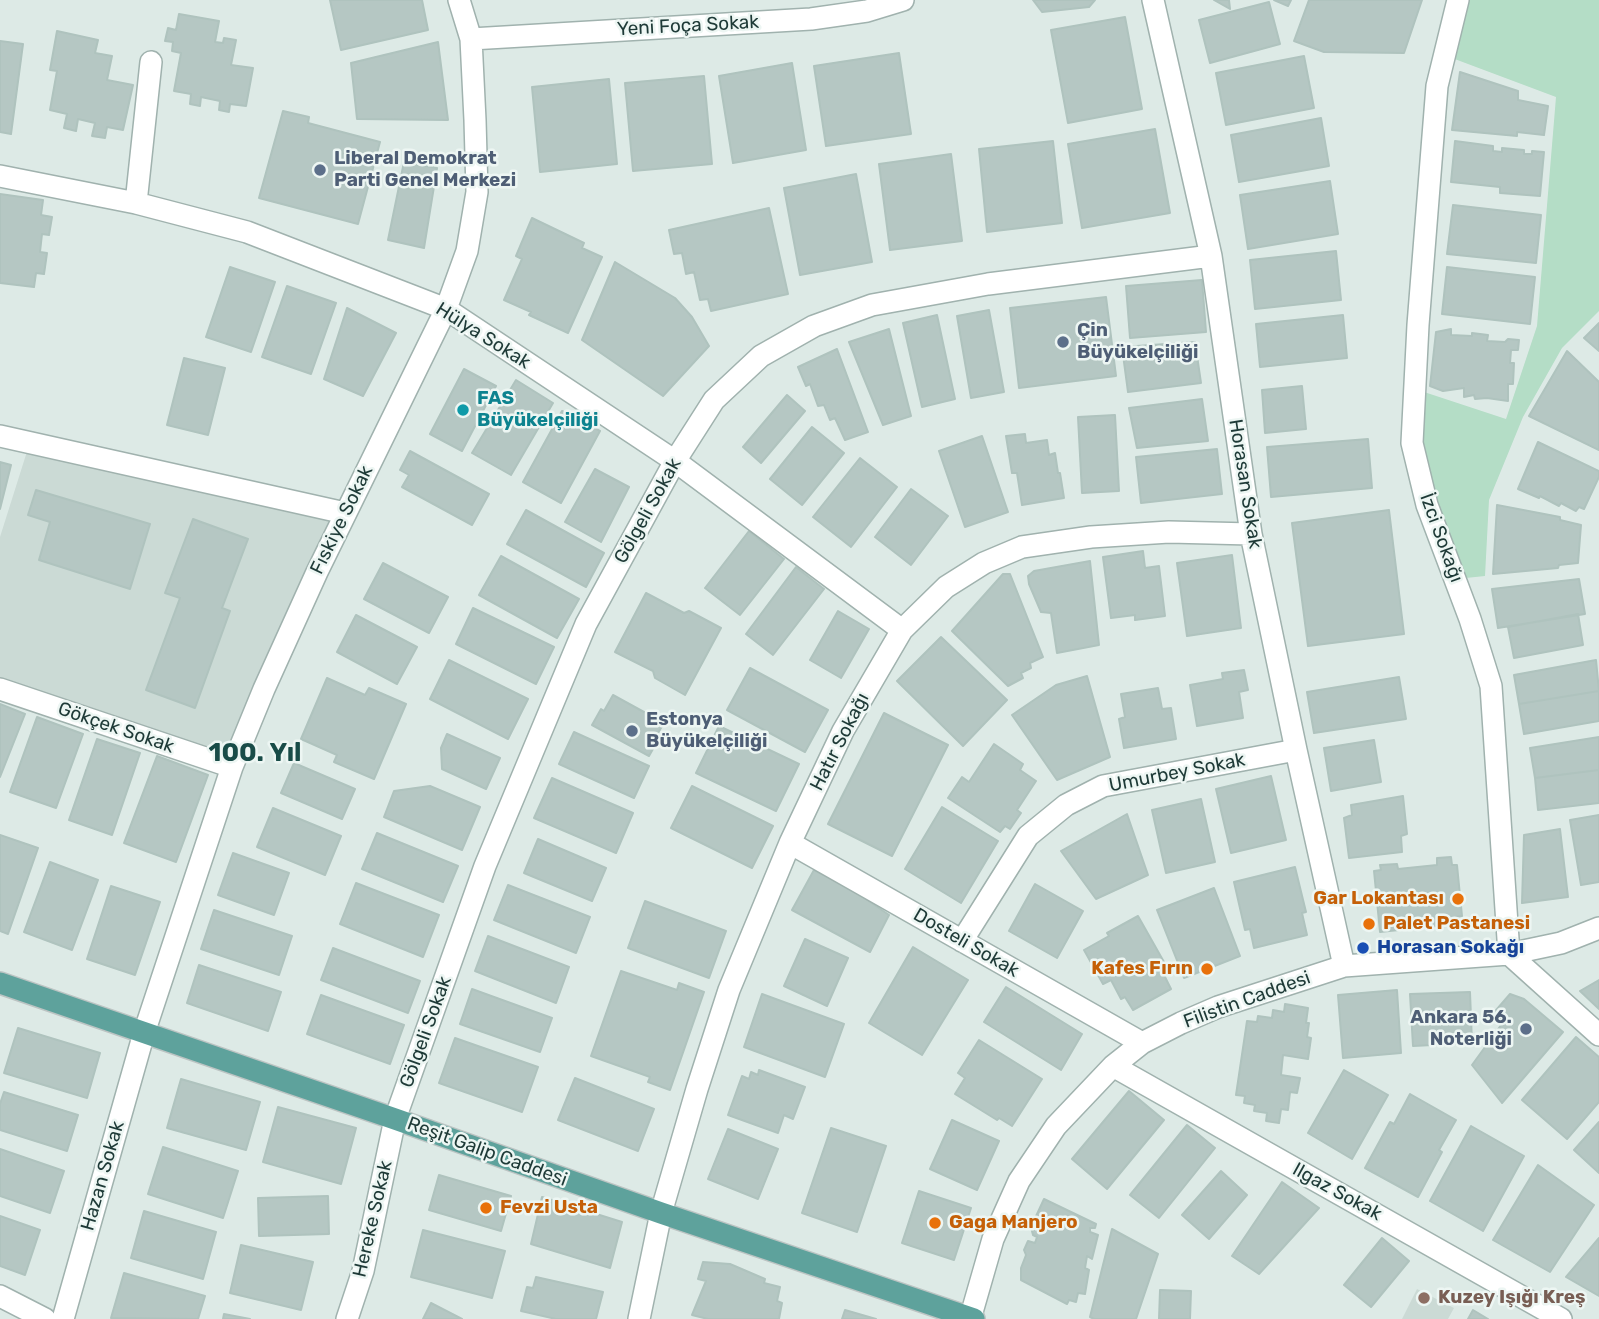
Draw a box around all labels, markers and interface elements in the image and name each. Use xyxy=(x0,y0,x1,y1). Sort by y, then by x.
street label: Yeni Foça Sokak xyxy=(616,11,760,41)
place label: Liberal Demokrat Parti Genel Merkezi xyxy=(334,148,516,192)
marker: Liberal Demokrat Parti Genel Merkezi xyxy=(312,162,328,178)
street label: Hülya Sokak xyxy=(431,298,535,374)
place label: Çin Büyükelçiliği xyxy=(1077,320,1198,364)
marker: Çin Büyükelçiliği xyxy=(1055,334,1071,350)
place label: FAS Büyükelçiliği xyxy=(477,388,598,432)
marker: FAS Büyükelçiliği xyxy=(455,402,471,418)
street label: Horasan Sokak xyxy=(1223,418,1267,550)
street label: Gölgeli Sokak xyxy=(610,454,686,568)
street label: Fıskiye Sokak xyxy=(306,462,378,578)
street label: İzci Sokağı xyxy=(1414,490,1468,586)
street label: Hatır Sokağı xyxy=(806,689,874,795)
street label: Gökçek Sokak xyxy=(55,697,177,759)
place label: Estonya Büyükelçiliği xyxy=(646,709,767,753)
marker: Estonya Büyükelçiliği xyxy=(624,723,640,739)
district label: 100. Yıl xyxy=(208,737,302,769)
street label: Umurbey Sokak xyxy=(1107,749,1247,797)
place label: Gar Lokantası xyxy=(1313,888,1444,910)
marker: Gar Lokantası xyxy=(1450,891,1466,907)
street label: Dosteli Sokak xyxy=(909,904,1023,982)
place label: Palet Pastanesi xyxy=(1383,913,1530,935)
marker: Palet Pastanesi xyxy=(1361,916,1377,932)
place label: Horasan Sokağı xyxy=(1377,937,1524,959)
marker: Horasan Sokağı xyxy=(1355,940,1371,956)
place label: Kafes Fırın xyxy=(1091,958,1193,980)
marker: Kafes Fırın xyxy=(1199,961,1215,977)
street label: Filistin Caddesi xyxy=(1180,966,1314,1034)
street label: Gölgeli Sokak xyxy=(395,973,457,1091)
place label: Ankara 56. Noterliği xyxy=(1410,1007,1512,1051)
marker: Ankara 56. Noterliği xyxy=(1518,1021,1534,1037)
street label: Reşit Galip Caddesi xyxy=(404,1112,570,1192)
street label: Hazan Sokak xyxy=(76,1119,130,1233)
street label: Hereke Sokak xyxy=(348,1158,398,1280)
street label: Ilgaz Sokak xyxy=(1288,1158,1386,1226)
place label: Fevzi Usta xyxy=(500,1197,598,1219)
marker: Fevzi Usta xyxy=(478,1200,494,1216)
place label: Gaga Manjero xyxy=(949,1212,1078,1234)
marker: Gaga Manjero xyxy=(927,1215,943,1231)
place label: Kuzey Işığı Kreş xyxy=(1438,1287,1586,1309)
marker: Kuzey Işığı Kreş xyxy=(1416,1290,1432,1306)

